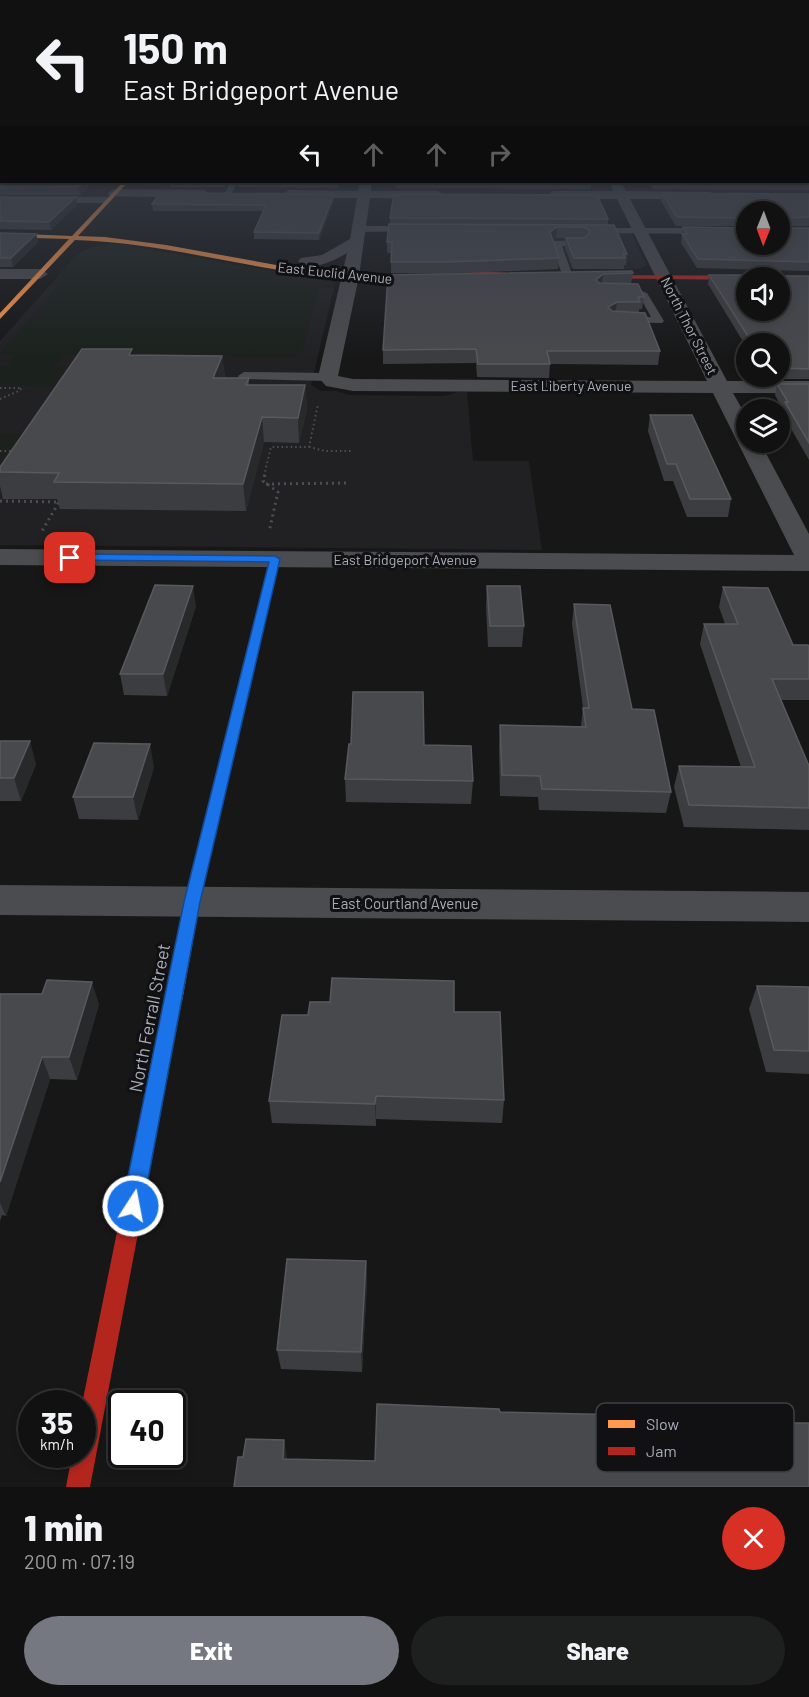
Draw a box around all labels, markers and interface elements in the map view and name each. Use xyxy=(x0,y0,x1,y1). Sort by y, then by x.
text: 150 m xyxy=(123,22,228,72)
icon: left xyxy=(24,24,102,102)
text: East Bridgeport Avenue xyxy=(123,73,399,105)
icon: left xyxy=(294,138,327,171)
icon: ahead xyxy=(357,138,390,171)
icon: ahead xyxy=(420,138,453,171)
icon: right xyxy=(483,138,516,171)
north arrow xyxy=(736,201,790,255)
map controls xyxy=(736,201,790,453)
street label: East Euclid Avenue xyxy=(277,258,393,287)
button: sound xyxy=(736,267,790,321)
street label: North Thor Street xyxy=(658,274,721,377)
button: search xyxy=(736,333,790,387)
street label: East Liberty Avenue xyxy=(511,377,631,394)
button: layers xyxy=(736,399,790,453)
pin xyxy=(44,532,95,583)
icon: arrive xyxy=(53,541,86,574)
street label: East Bridgeport Avenue xyxy=(333,551,477,568)
street label: East Courtland Avenue xyxy=(332,894,478,912)
street label: North Ferrall Street xyxy=(124,942,174,1094)
position arrow xyxy=(101,1174,165,1238)
speed limit sign: 40 xyxy=(108,1390,186,1468)
legend xyxy=(596,1403,794,1472)
text: 35 xyxy=(41,1404,73,1440)
text: Slow xyxy=(646,1414,679,1433)
text: km/h xyxy=(40,1435,74,1453)
text: Jam xyxy=(646,1441,677,1460)
text: 1 min xyxy=(24,1505,103,1548)
button: close xyxy=(722,1507,785,1570)
text: 200 m · 07:19 xyxy=(24,1549,135,1573)
button: Exit xyxy=(24,1616,399,1685)
button: Share xyxy=(411,1616,785,1685)

